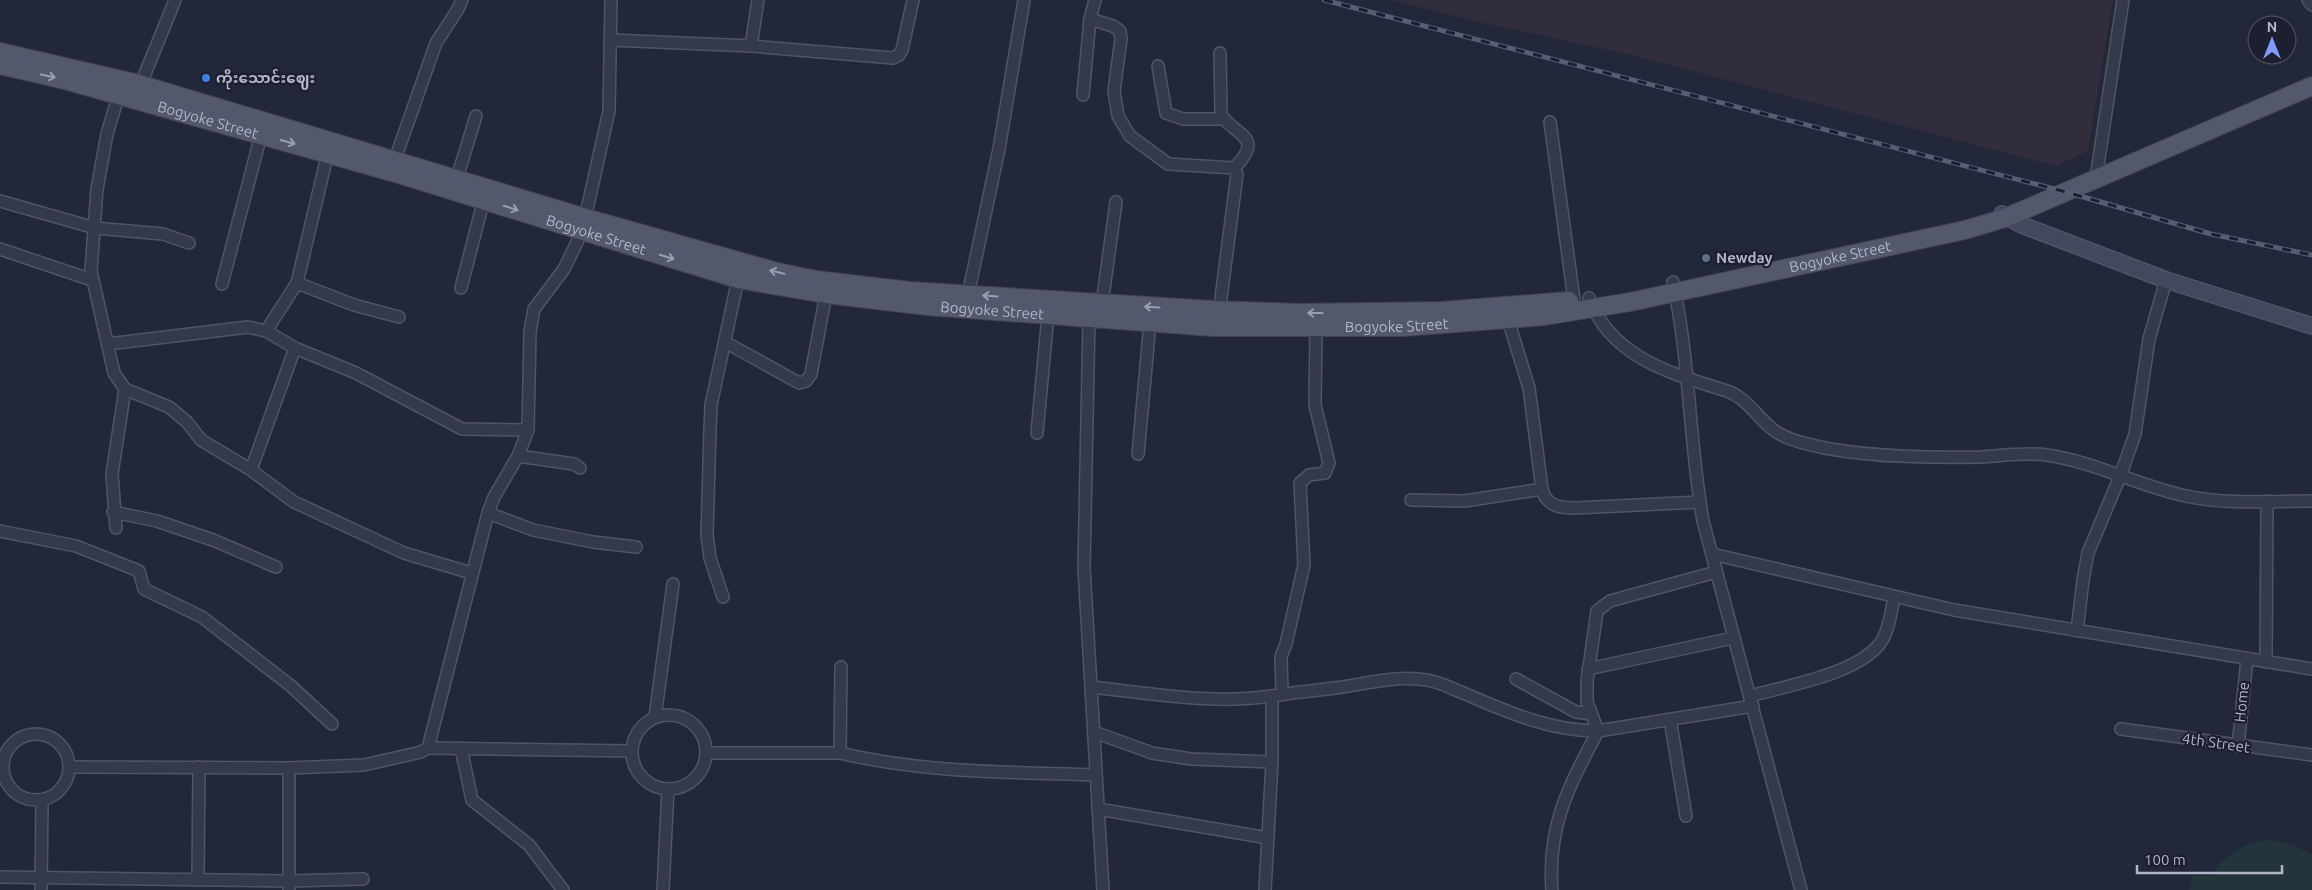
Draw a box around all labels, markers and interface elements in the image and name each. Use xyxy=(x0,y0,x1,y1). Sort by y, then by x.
north arrow xyxy=(2247,15,2297,65)
text: N xyxy=(2267,19,2277,35)
place label: ကိုးသောင်းဈေး xyxy=(216,68,315,90)
one-way arrow xyxy=(39,71,55,81)
marker: ကိုးသောင်းဈေး xyxy=(200,72,212,84)
street label: Bogyoke Street xyxy=(156,97,260,142)
one-way arrow xyxy=(280,138,296,148)
one-way arrow xyxy=(503,204,519,214)
street label: Bogyoke Street xyxy=(544,211,648,258)
street label: Bogyoke Street xyxy=(1788,237,1893,276)
place label: Newday xyxy=(1716,249,1772,266)
one-way arrow xyxy=(658,252,674,262)
marker: Newday xyxy=(1700,252,1712,264)
one-way arrow xyxy=(769,267,785,276)
one-way arrow xyxy=(982,292,998,301)
street label: Bogyoke Street xyxy=(940,298,1045,323)
one-way arrow xyxy=(1145,302,1161,311)
one-way arrow xyxy=(1307,308,1323,318)
street label: Bogyoke Street xyxy=(1345,315,1449,335)
street label: Home xyxy=(2231,681,2252,723)
street label: 4th Street xyxy=(2181,729,2251,756)
scale bar xyxy=(2137,842,2282,874)
text: 100 m xyxy=(2144,851,2186,868)

